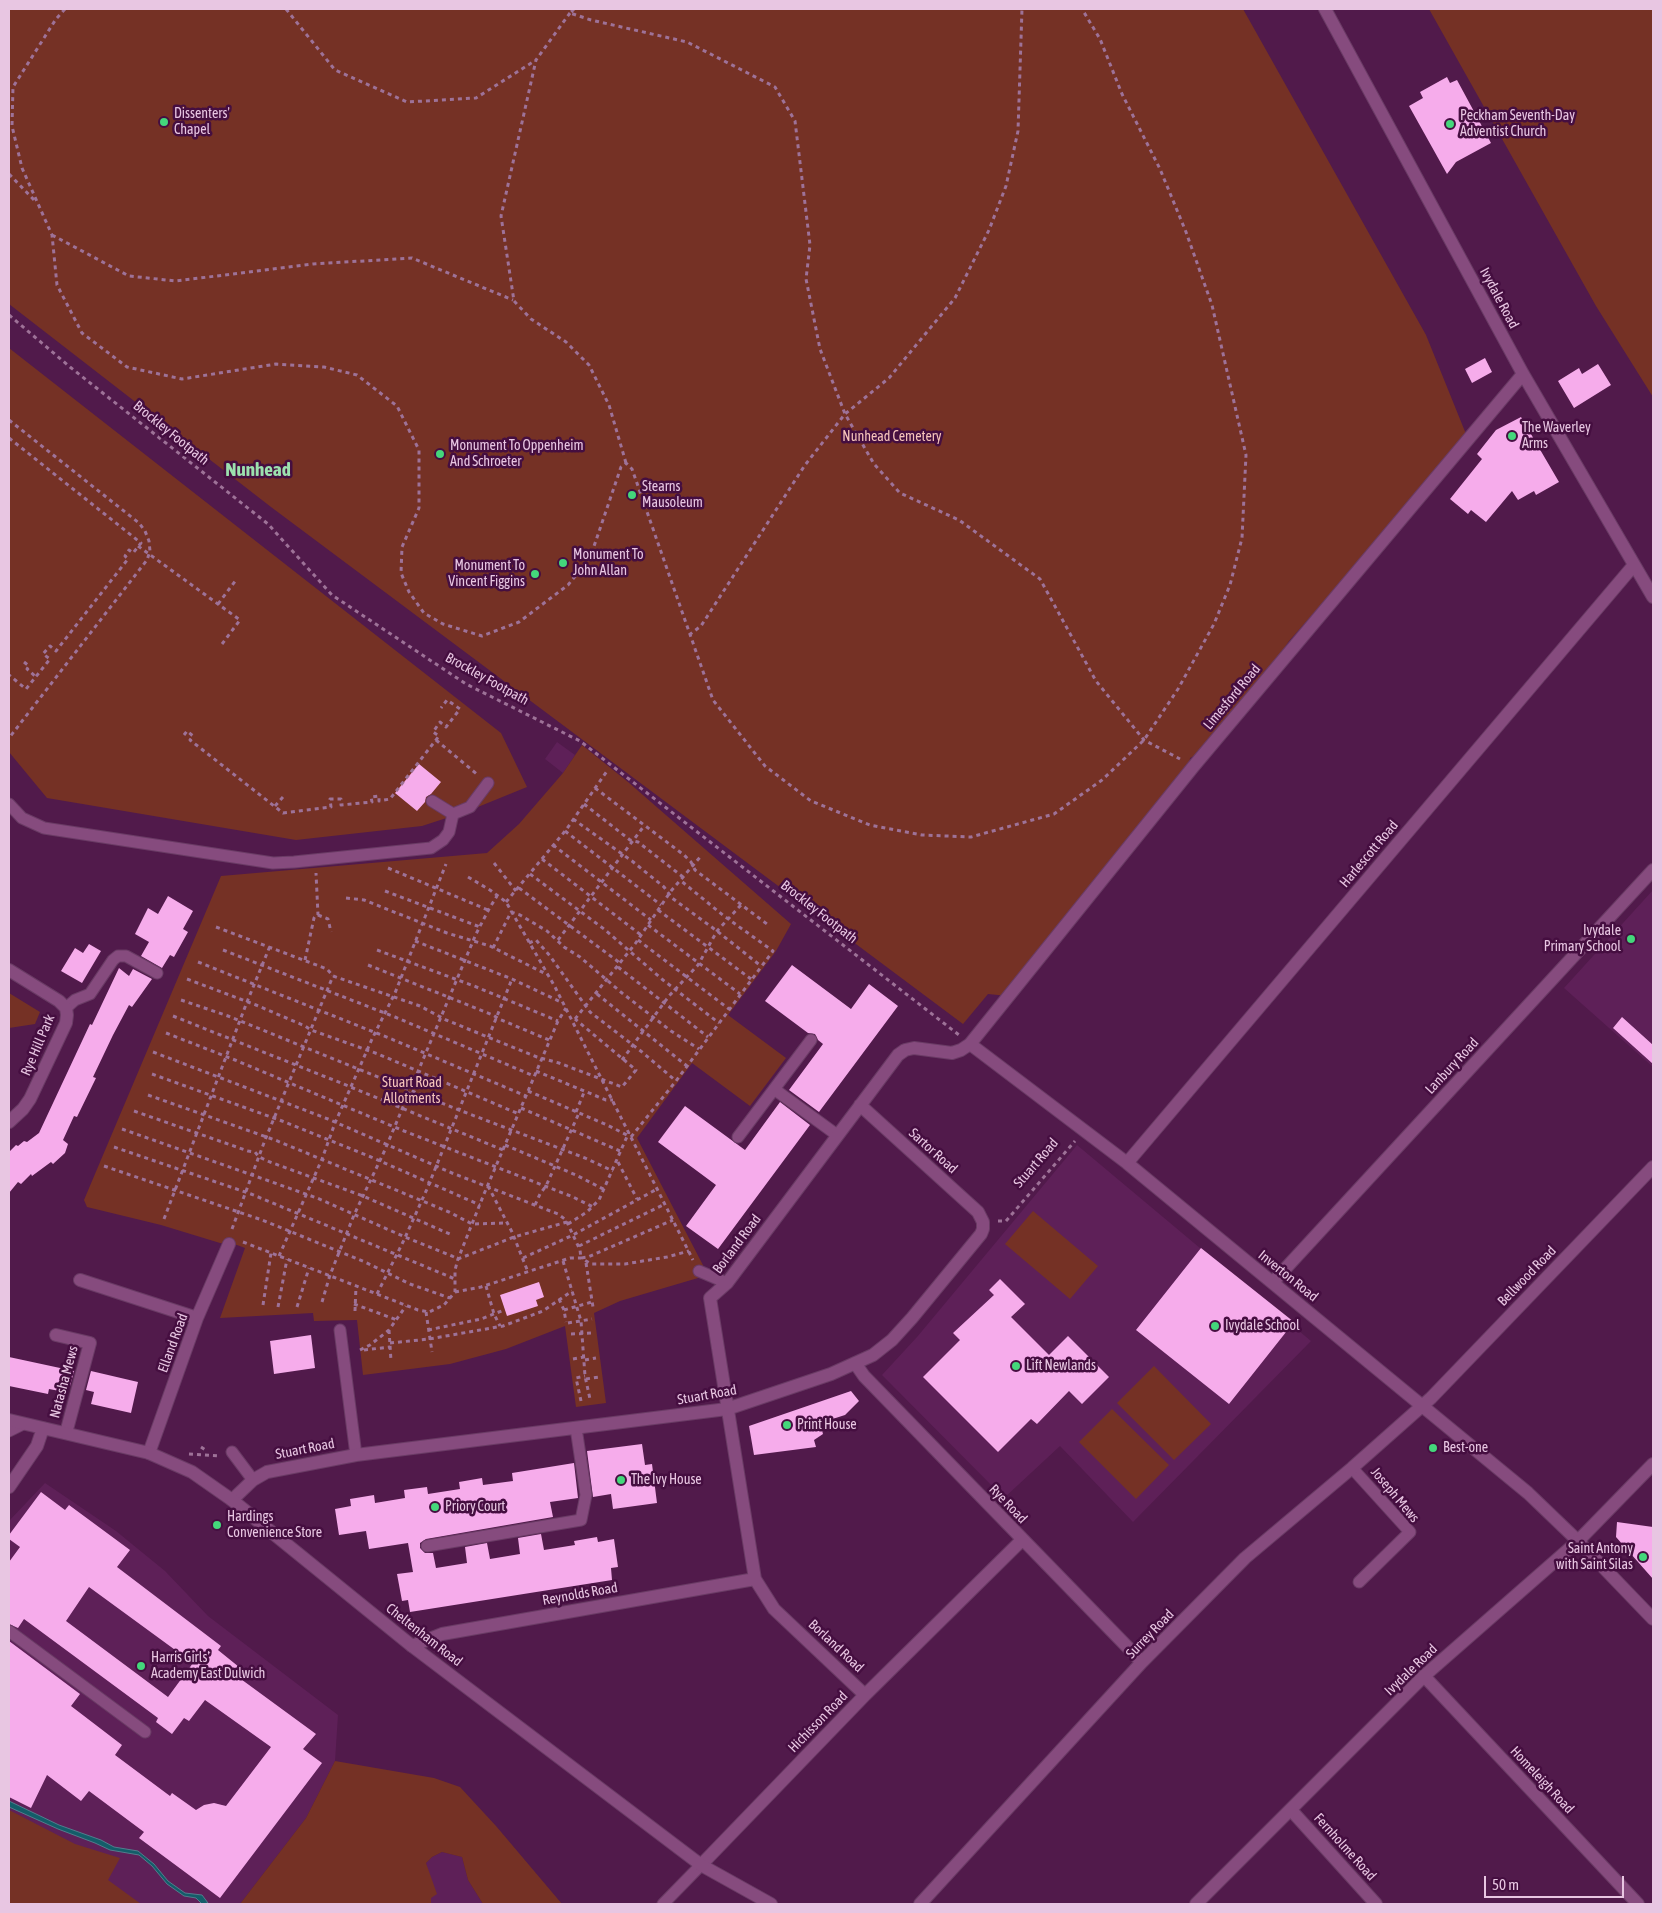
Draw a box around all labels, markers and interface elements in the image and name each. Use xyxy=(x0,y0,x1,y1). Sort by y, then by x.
place label: Dissenters' Chapel xyxy=(174,106,230,138)
place label: Peckham Seventh-Day Adventist Church xyxy=(1460,108,1575,140)
marker: Dissenters' Chapel xyxy=(158,116,170,128)
marker: Peckham Seventh-Day Adventist Church xyxy=(1444,118,1456,130)
street label: Ivydale Road xyxy=(1476,265,1522,331)
street label: Brockley Footpath xyxy=(130,397,212,469)
place label: The Waverley Arms xyxy=(1522,420,1591,452)
park label: Nunhead Cemetery xyxy=(842,429,942,445)
marker: The Waverley Arms xyxy=(1506,430,1518,442)
place label: Monument To Oppenheim And Schroeter xyxy=(450,438,584,471)
marker: Monument To Oppenheim And Schroeter xyxy=(434,448,446,460)
district label: Nunhead xyxy=(225,459,291,481)
place label: Stearns Mausoleum xyxy=(642,479,703,512)
marker: Stearns Mausoleum xyxy=(626,489,638,501)
place label: Monument To John Allan xyxy=(573,547,644,580)
marker: Monument To John Allan xyxy=(557,557,569,569)
place label: Monument To Vincent Figgins xyxy=(448,558,525,590)
marker: Monument To Vincent Figgins xyxy=(529,568,541,580)
street label: Brockley Footpath xyxy=(442,649,532,709)
street label: Limesford Road xyxy=(1200,661,1264,733)
street label: Harlescott Road xyxy=(1336,817,1402,891)
street label: Brockley Footpath xyxy=(777,877,861,947)
place label: Ivydale Primary School xyxy=(1544,923,1621,956)
marker: Ivydale Primary School xyxy=(1625,933,1637,945)
street label: Rye Hill Park xyxy=(18,1012,58,1078)
street label: Lanbury Road xyxy=(1422,1034,1482,1098)
park label: Stuart Road Allotments xyxy=(382,1075,442,1108)
street label: Sartor Road xyxy=(905,1125,961,1177)
street label: Stuart Road xyxy=(1010,1135,1062,1191)
street label: Borland Road xyxy=(709,1211,765,1277)
street label: Bellwood Road xyxy=(1494,1242,1560,1310)
street label: Inverton Road xyxy=(1255,1247,1321,1305)
street label: Elland Road xyxy=(155,1311,191,1375)
place label: Ivydale School xyxy=(1225,1318,1300,1334)
marker: Ivydale School xyxy=(1209,1320,1221,1332)
street label: Natasha Mews xyxy=(46,1344,82,1420)
place label: Lift Newlands xyxy=(1026,1358,1096,1374)
marker: Lift Newlands xyxy=(1010,1360,1022,1372)
street label: Stuart Road xyxy=(676,1382,738,1408)
place label: Print House xyxy=(797,1417,857,1433)
marker: Print House xyxy=(781,1419,793,1431)
street label: Stuart Road xyxy=(274,1435,336,1463)
place label: Best-one xyxy=(1443,1440,1488,1456)
marker: Best-one xyxy=(1427,1442,1439,1454)
street label: Joseph Mews xyxy=(1367,1464,1423,1526)
place label: The Ivy House xyxy=(631,1472,702,1488)
marker: The Ivy House xyxy=(615,1474,627,1486)
street label: Rye Road xyxy=(985,1481,1031,1527)
place label: Priory Court xyxy=(445,1499,505,1515)
marker: Priory Court xyxy=(429,1501,441,1513)
place label: Hardings Convenience Store xyxy=(227,1509,322,1541)
marker: Hardings Convenience Store xyxy=(211,1519,223,1531)
place label: Saint Antony with Saint Silas xyxy=(1556,1541,1633,1574)
marker: Saint Antony with Saint Silas xyxy=(1637,1551,1649,1563)
street label: Reynolds Road xyxy=(541,1579,619,1609)
street label: Cheltenham Road xyxy=(382,1600,466,1670)
street label: Surrey Road xyxy=(1123,1606,1177,1662)
street label: Borland Road xyxy=(805,1616,867,1676)
street label: Ivydale Road xyxy=(1381,1641,1441,1699)
place label: Harris Girls' Academy East Dulwich xyxy=(151,1650,265,1682)
marker: Harris Girls' Academy East Dulwich xyxy=(135,1660,147,1672)
street label: Hichisson Road xyxy=(785,1688,851,1756)
street label: Homeleigh Road xyxy=(1507,1743,1577,1817)
street label: Fernholme Road xyxy=(1310,1810,1380,1884)
scale bar xyxy=(1487,1866,1627,1898)
text: 50 m xyxy=(1492,1876,1519,1893)

